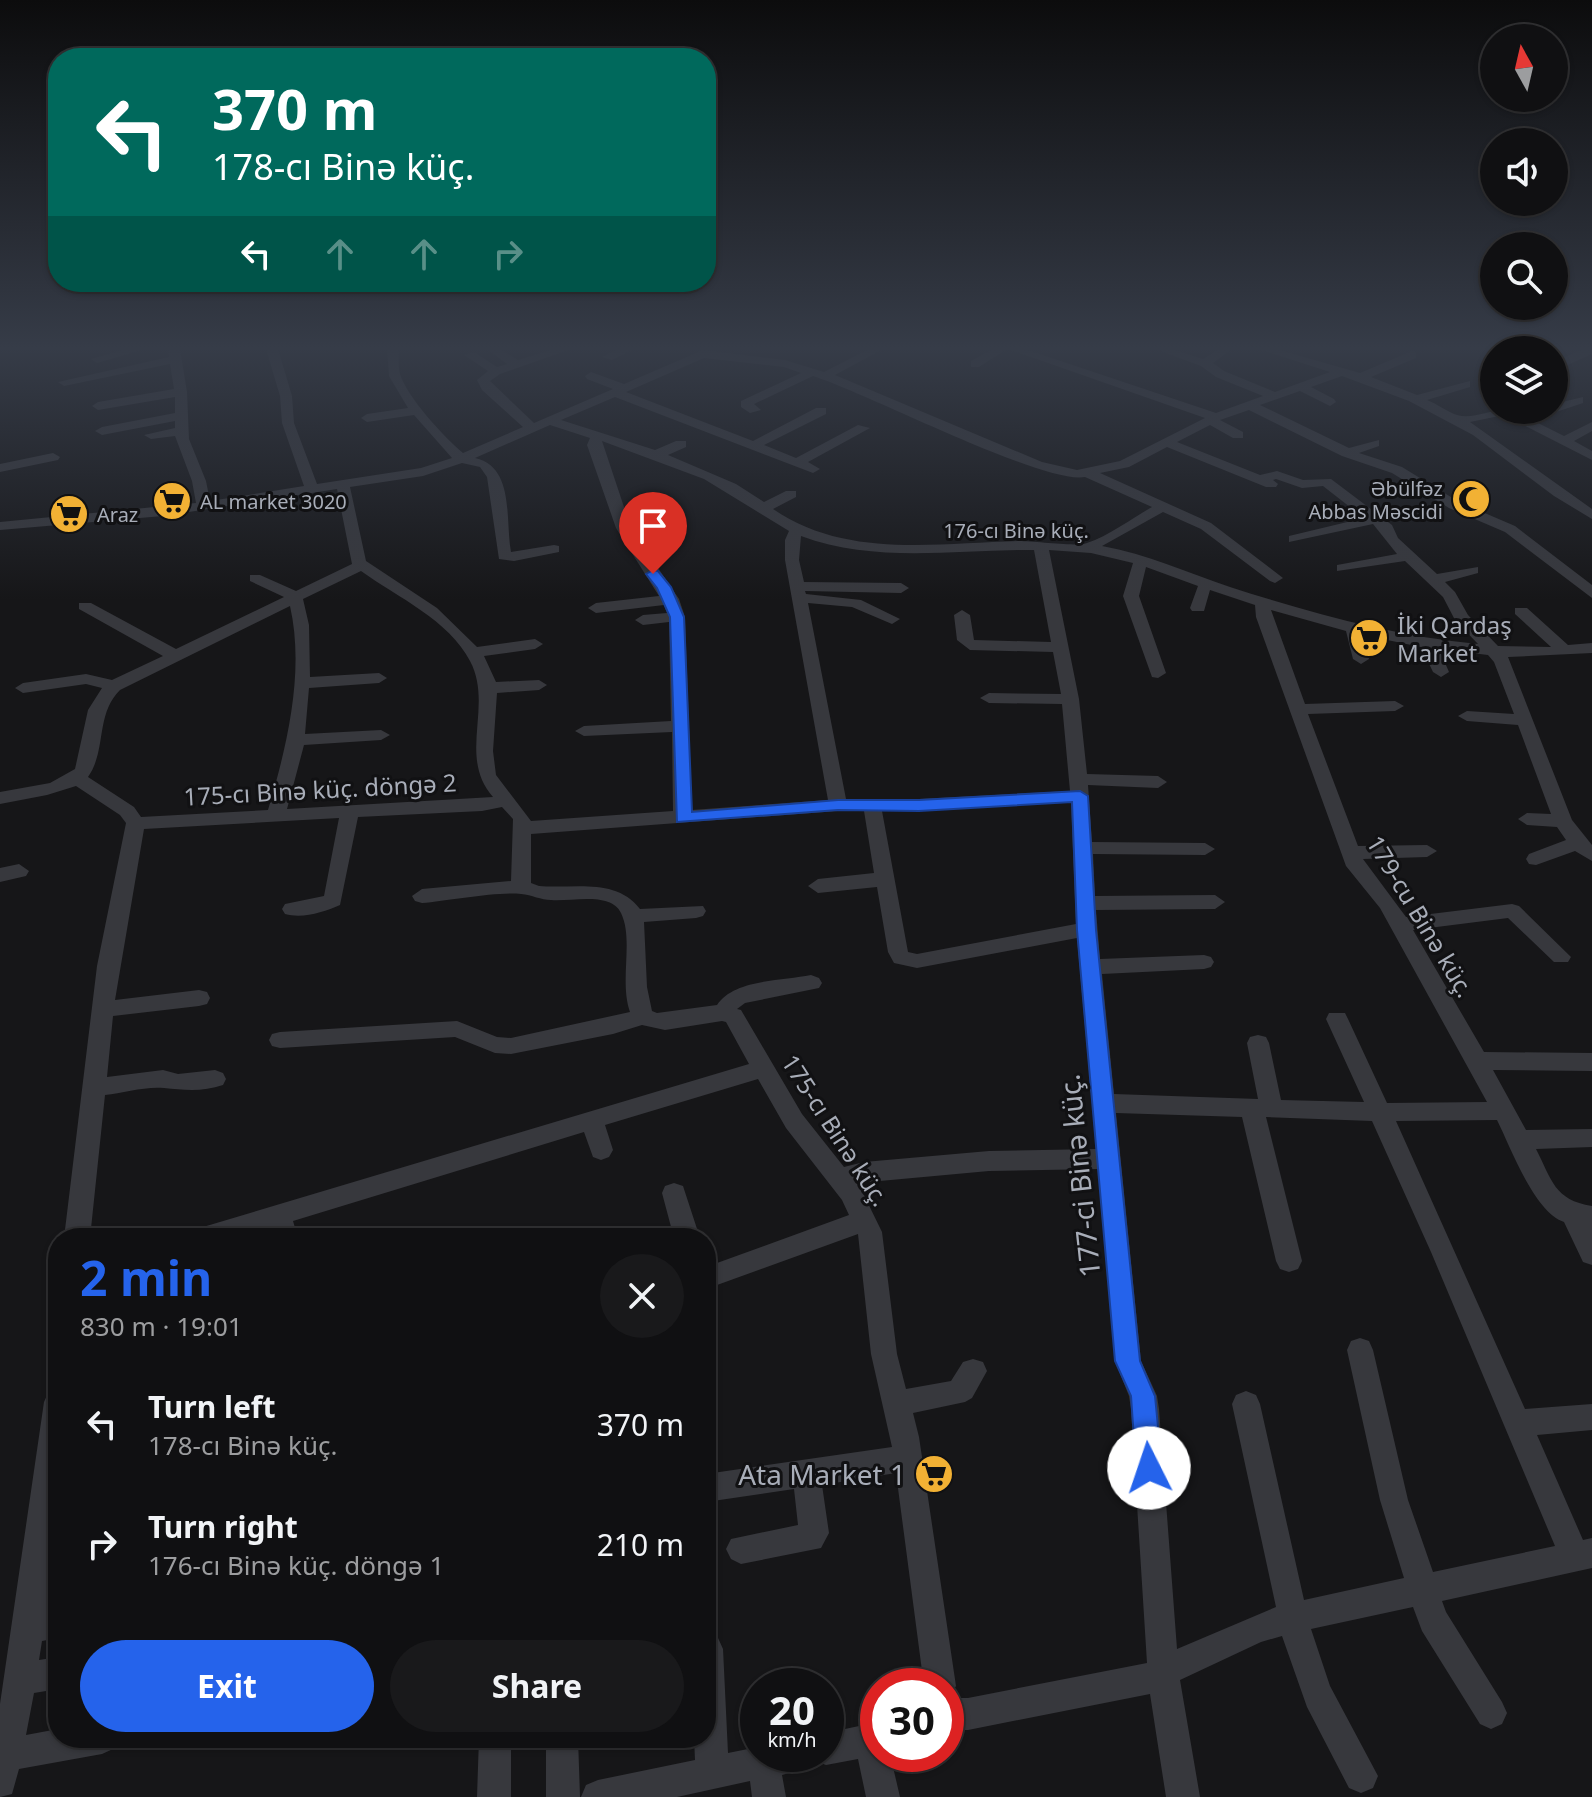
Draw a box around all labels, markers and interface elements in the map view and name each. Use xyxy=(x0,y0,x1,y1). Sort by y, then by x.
north arrow xyxy=(1480,24,1568,112)
map controls xyxy=(1480,24,1568,424)
text: 370 m xyxy=(212,70,377,146)
icon: left xyxy=(80,80,184,184)
button: sound xyxy=(1480,128,1568,216)
text: 178-cı Binə küç. xyxy=(212,142,474,191)
icon: left xyxy=(234,232,278,276)
icon: ahead xyxy=(318,232,362,276)
icon: ahead xyxy=(402,232,446,276)
icon: right xyxy=(486,232,530,276)
button: search xyxy=(1480,232,1568,320)
button: layers xyxy=(1480,336,1568,424)
place label: Əbülfəz Abbas Məscidi xyxy=(1308,475,1443,525)
mosque icon: Əbülfəz Abbas Məscidi xyxy=(1450,478,1492,520)
supermarket icon: AL market 3020 xyxy=(151,480,193,522)
place label: AL market 3020 xyxy=(200,488,347,515)
pin xyxy=(619,492,687,574)
supermarket icon: Araz xyxy=(48,493,90,535)
place label: Araz xyxy=(97,501,138,528)
icon: arrive xyxy=(631,504,675,548)
street label: 176-cı Binə küç. xyxy=(943,517,1089,544)
place label: İki Qardaş Market xyxy=(1397,608,1512,669)
supermarket icon: İki Qardaş Market xyxy=(1348,617,1390,659)
street label: 175-cı Binə küç. döngə 2 xyxy=(183,765,457,813)
street label: 179-cu Binə küç. xyxy=(1360,829,1482,1003)
street label: 175-cı Binə küç. xyxy=(775,1048,897,1212)
street label: 177-ci Binə küç. xyxy=(1049,1073,1109,1279)
text: 2 min xyxy=(80,1245,212,1310)
button: close xyxy=(600,1254,684,1338)
text: 830 m · 19:01 xyxy=(80,1308,243,1344)
text: Turn left xyxy=(148,1386,276,1427)
icon: left xyxy=(80,1402,124,1446)
text: 370 m xyxy=(597,1404,684,1445)
position arrow xyxy=(1107,1426,1191,1510)
text: 178-cı Binə küç. xyxy=(148,1427,337,1463)
supermarket icon: Ata Market 1 xyxy=(913,1453,955,1495)
place label: Ata Market 1 xyxy=(738,1455,906,1493)
text: Turn right xyxy=(148,1506,298,1547)
icon: right xyxy=(80,1522,124,1566)
text: 210 m xyxy=(597,1524,684,1565)
text: 176-cı Binə küç. döngə 1 xyxy=(148,1547,444,1583)
button: Exit xyxy=(80,1640,374,1732)
button: Share xyxy=(390,1640,684,1732)
speed limit sign: 30 xyxy=(860,1668,964,1772)
text: 20 xyxy=(769,1682,815,1737)
text: km/h xyxy=(767,1726,817,1753)

